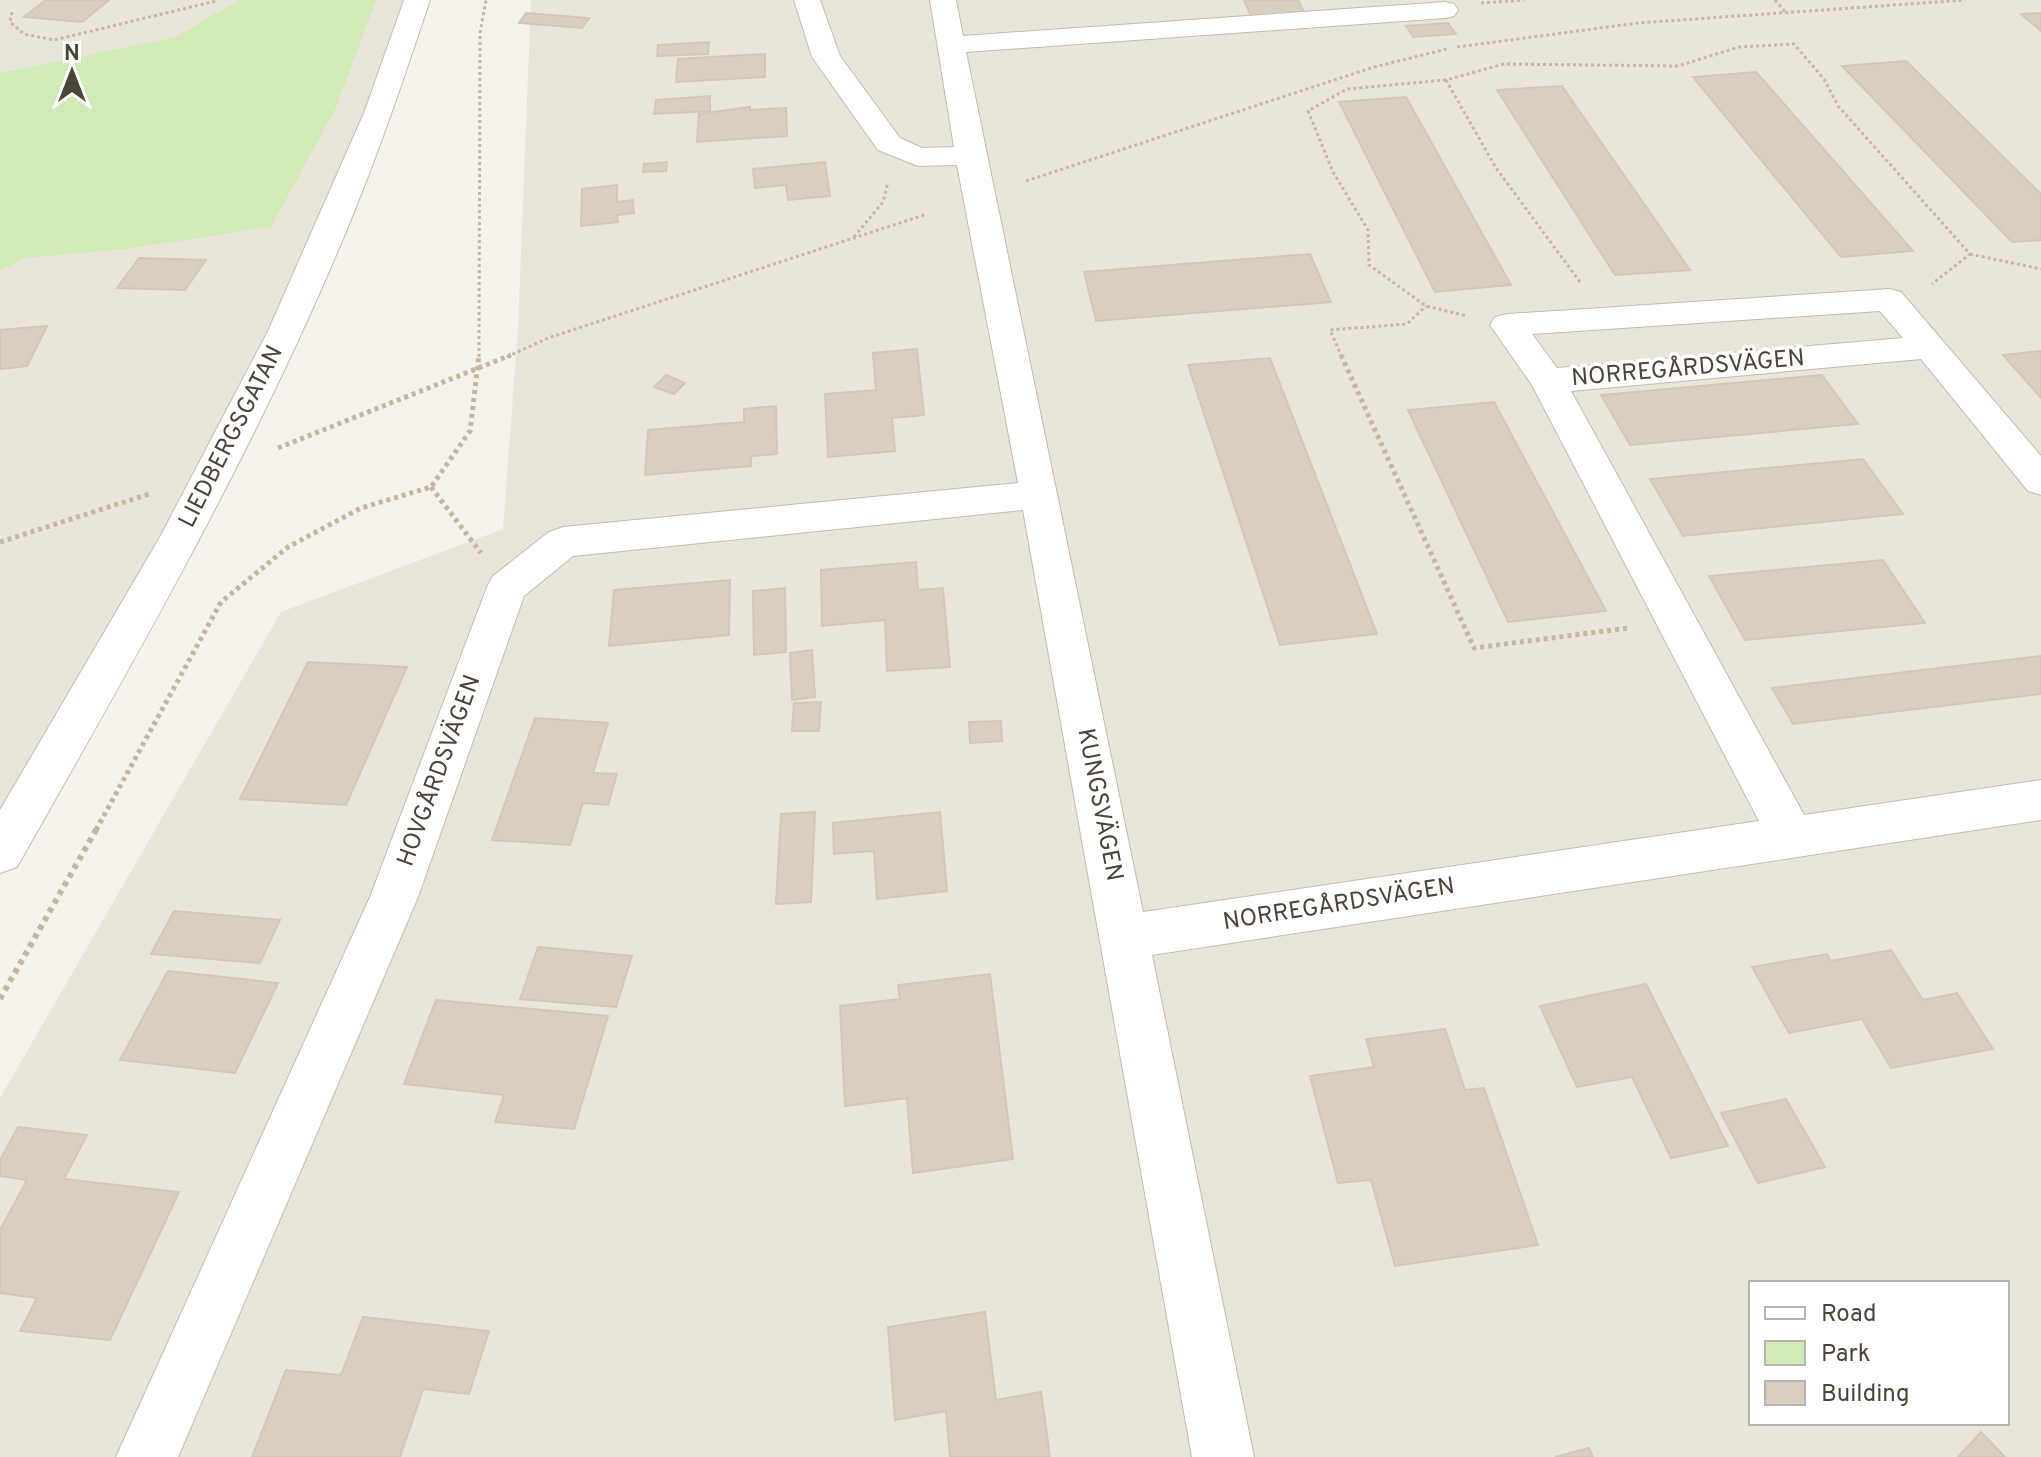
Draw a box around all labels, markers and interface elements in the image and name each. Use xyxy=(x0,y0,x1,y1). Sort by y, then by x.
north arrow xyxy=(32,32,112,112)
text: N xyxy=(64,41,80,68)
street label: LIEDBERGSGATAN xyxy=(173,341,291,533)
street label: NORREGÅRDSVÄGEN xyxy=(1570,343,1806,394)
street label: HOVGÅRDSVÄGEN xyxy=(390,671,489,871)
street label: KUNGSVÄGEN xyxy=(1069,726,1129,884)
street label: NORREGÅRDSVÄGEN xyxy=(1221,871,1457,938)
legend xyxy=(1749,1281,2009,1425)
text: Road xyxy=(1821,1300,1877,1330)
text: Park xyxy=(1821,1340,1871,1370)
text: Building xyxy=(1821,1380,1910,1410)

